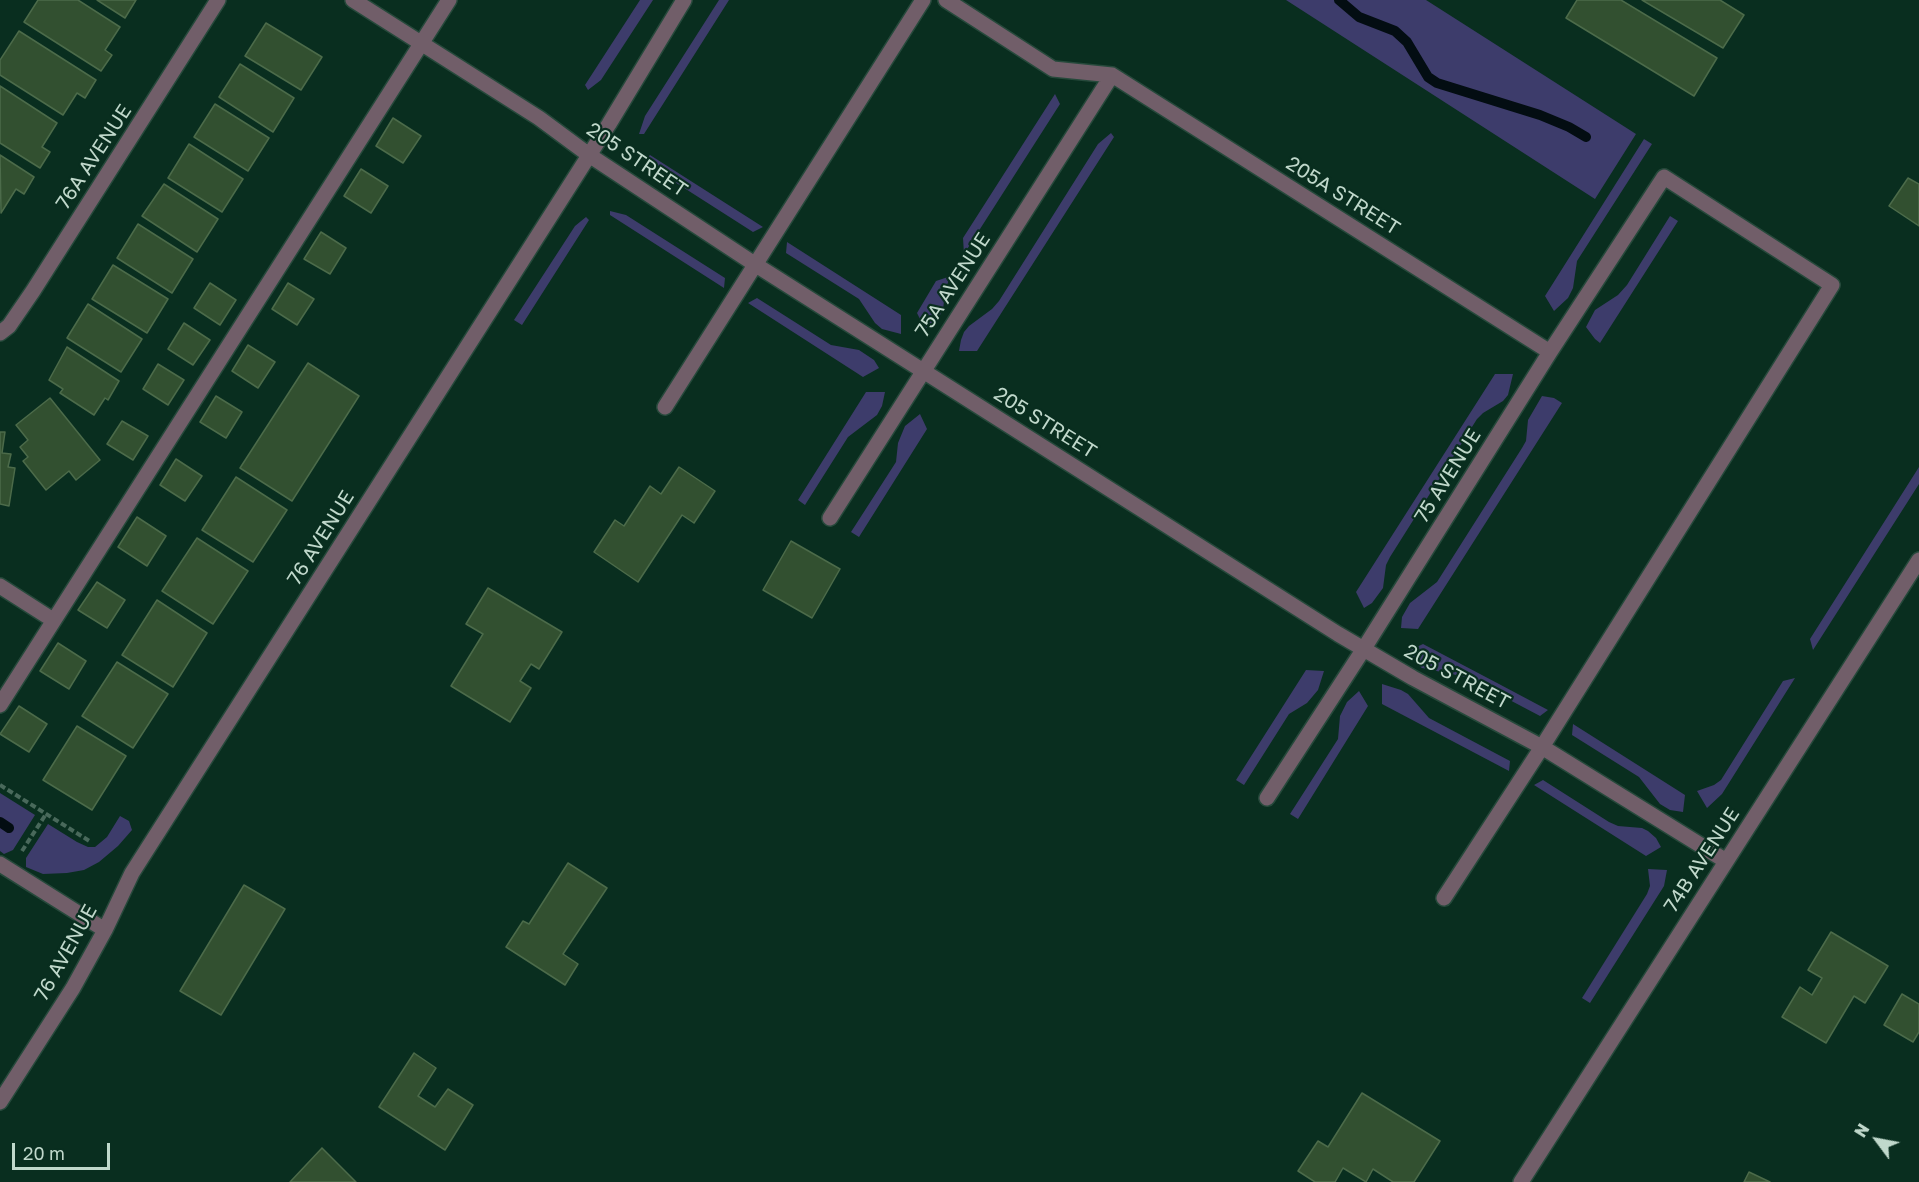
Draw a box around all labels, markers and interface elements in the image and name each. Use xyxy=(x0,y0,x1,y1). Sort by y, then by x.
street label: 76A AVENUE xyxy=(51,100,137,214)
street label: 205 STREET xyxy=(582,118,692,202)
street label: 205A STREET xyxy=(1282,151,1404,241)
street label: 75A AVENUE xyxy=(910,228,996,342)
street label: 205 STREET xyxy=(989,382,1101,464)
street label: 75 AVENUE xyxy=(1410,425,1486,527)
street label: 76 AVENUE xyxy=(282,486,360,590)
street label: 205 STREET xyxy=(1400,639,1514,715)
street label: 74B AVENUE xyxy=(1659,803,1745,917)
street label: 76 AVENUE xyxy=(30,900,102,1006)
north arrow xyxy=(1847,1110,1907,1170)
text: N xyxy=(1850,1120,1873,1141)
scale bar xyxy=(15,1131,112,1169)
text: 20 m xyxy=(23,1142,65,1164)

